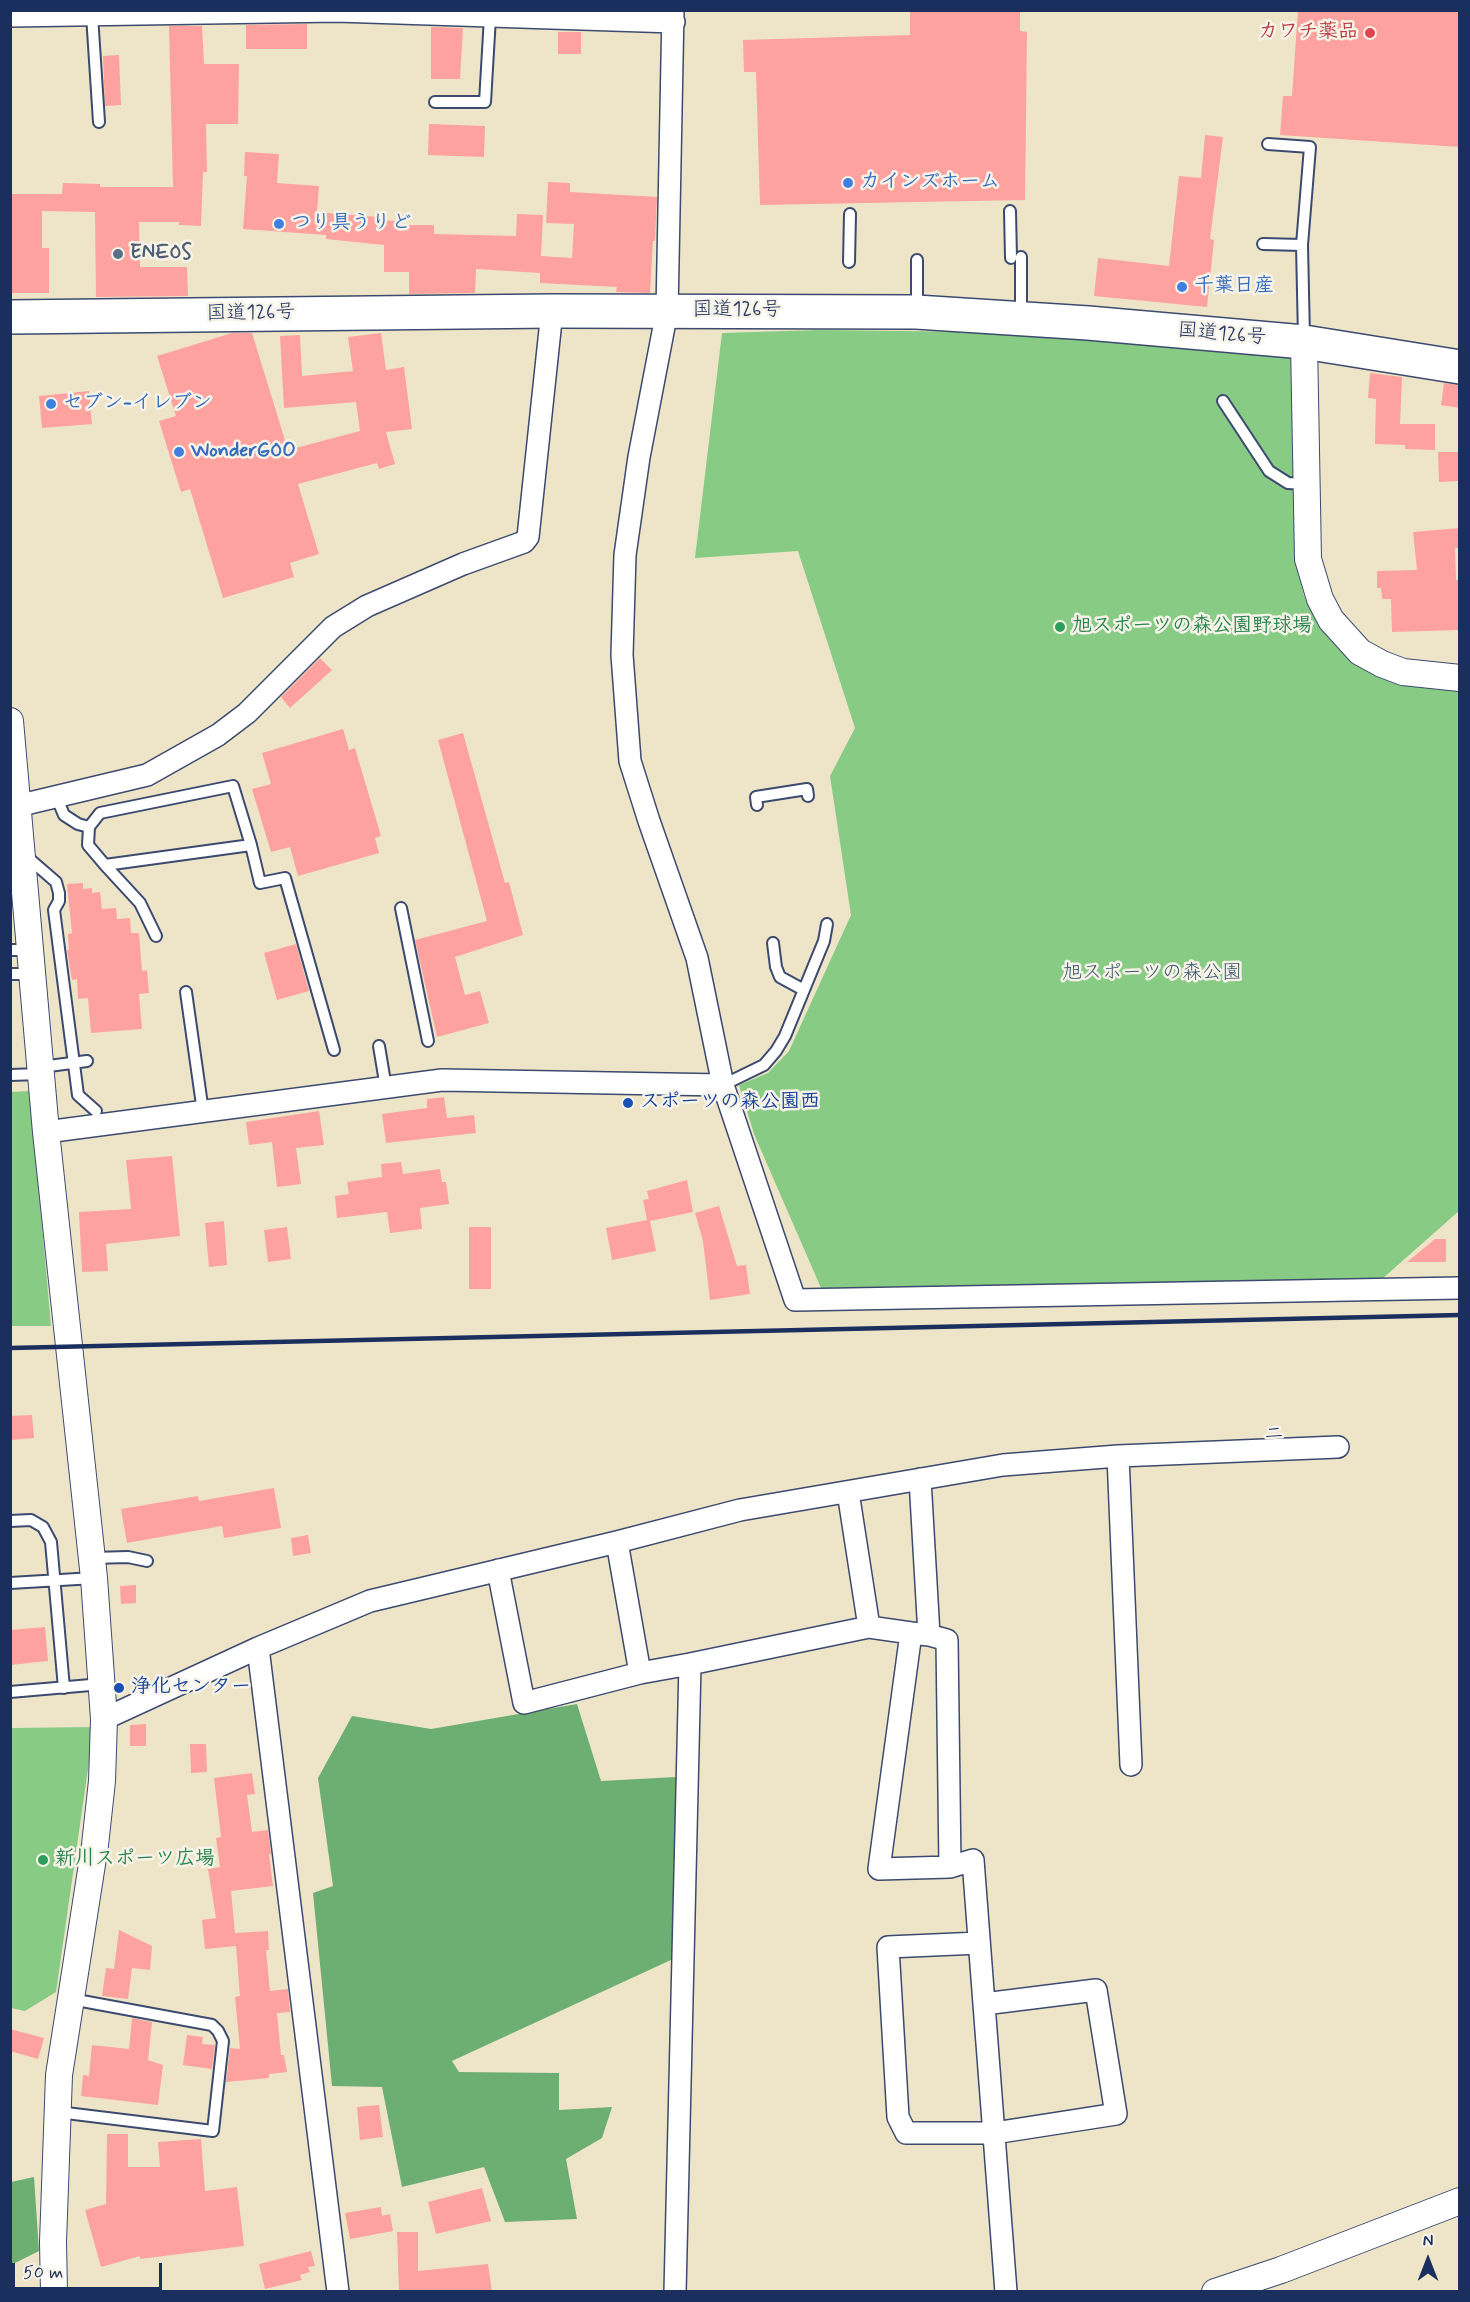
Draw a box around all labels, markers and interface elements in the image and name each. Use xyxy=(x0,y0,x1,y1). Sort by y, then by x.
place label: カワチ薬品 xyxy=(1258,21,1358,45)
marker: カワチ薬品 xyxy=(1363,26,1377,40)
place label: カインズホーム xyxy=(860,171,1000,195)
marker: カインズホーム xyxy=(841,176,855,190)
place label: つり具うりど xyxy=(291,212,411,236)
marker: つり具うりど xyxy=(272,217,286,231)
place label: ENEOS xyxy=(130,242,192,266)
marker: ENEOS xyxy=(111,247,125,261)
place label: 千葉日産 xyxy=(1194,275,1274,299)
marker: 千葉日産 xyxy=(1175,280,1189,294)
street label: 国道126号 xyxy=(693,299,781,323)
street label: 国道126号 xyxy=(206,301,296,327)
street label: 国道126号 xyxy=(1177,319,1267,351)
place label: セブン-イレブン xyxy=(63,392,212,416)
marker: セブン-イレブン xyxy=(44,397,58,411)
place label: WonderGOO xyxy=(191,440,296,464)
marker: WonderGOO xyxy=(172,445,186,459)
place label: 旭スポーツの森公園野球場 xyxy=(1072,615,1312,639)
marker: 旭スポーツの森公園野球場 xyxy=(1053,620,1067,634)
park label: 旭スポーツの森公園 xyxy=(1062,962,1242,986)
place label: スポーツの森公園西 xyxy=(640,1091,820,1115)
marker: スポーツの森公園西 xyxy=(621,1096,635,1110)
district label: ニ xyxy=(1263,1422,1285,1448)
place label: 浄化センター xyxy=(131,1676,251,1700)
marker: 浄化センター xyxy=(112,1681,126,1695)
place label: 新川スポーツ広場 xyxy=(55,1848,215,1872)
marker: 新川スポーツ広場 xyxy=(36,1853,50,1867)
north arrow xyxy=(1398,2230,1458,2290)
text: N xyxy=(1423,2231,1433,2252)
scale bar xyxy=(15,2251,165,2289)
text: 50 m xyxy=(23,2261,63,2285)

